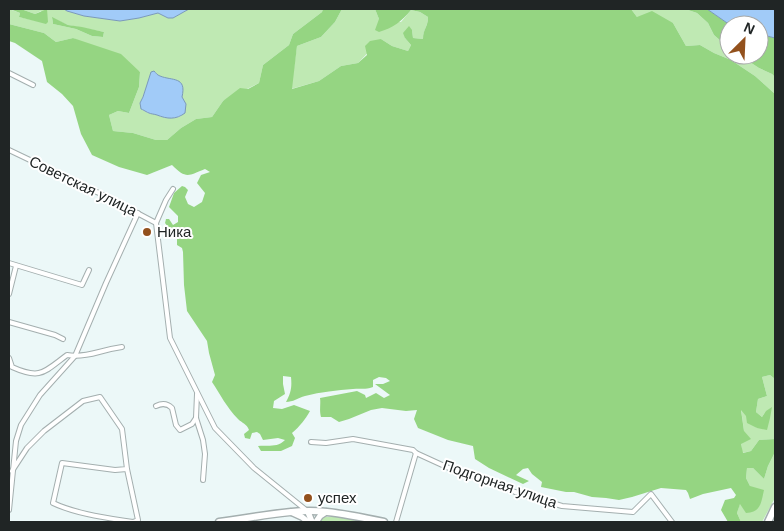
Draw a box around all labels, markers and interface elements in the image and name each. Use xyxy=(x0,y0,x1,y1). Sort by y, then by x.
north arrow xyxy=(719,15,769,65)
text: N xyxy=(741,19,757,37)
street label: Советская улица xyxy=(27,152,140,219)
place label: Ника xyxy=(157,223,192,240)
marker: Ника xyxy=(141,226,153,238)
street label: Подгорная улица xyxy=(441,456,560,511)
place label: успех xyxy=(318,489,357,506)
marker: успех xyxy=(302,492,314,504)

